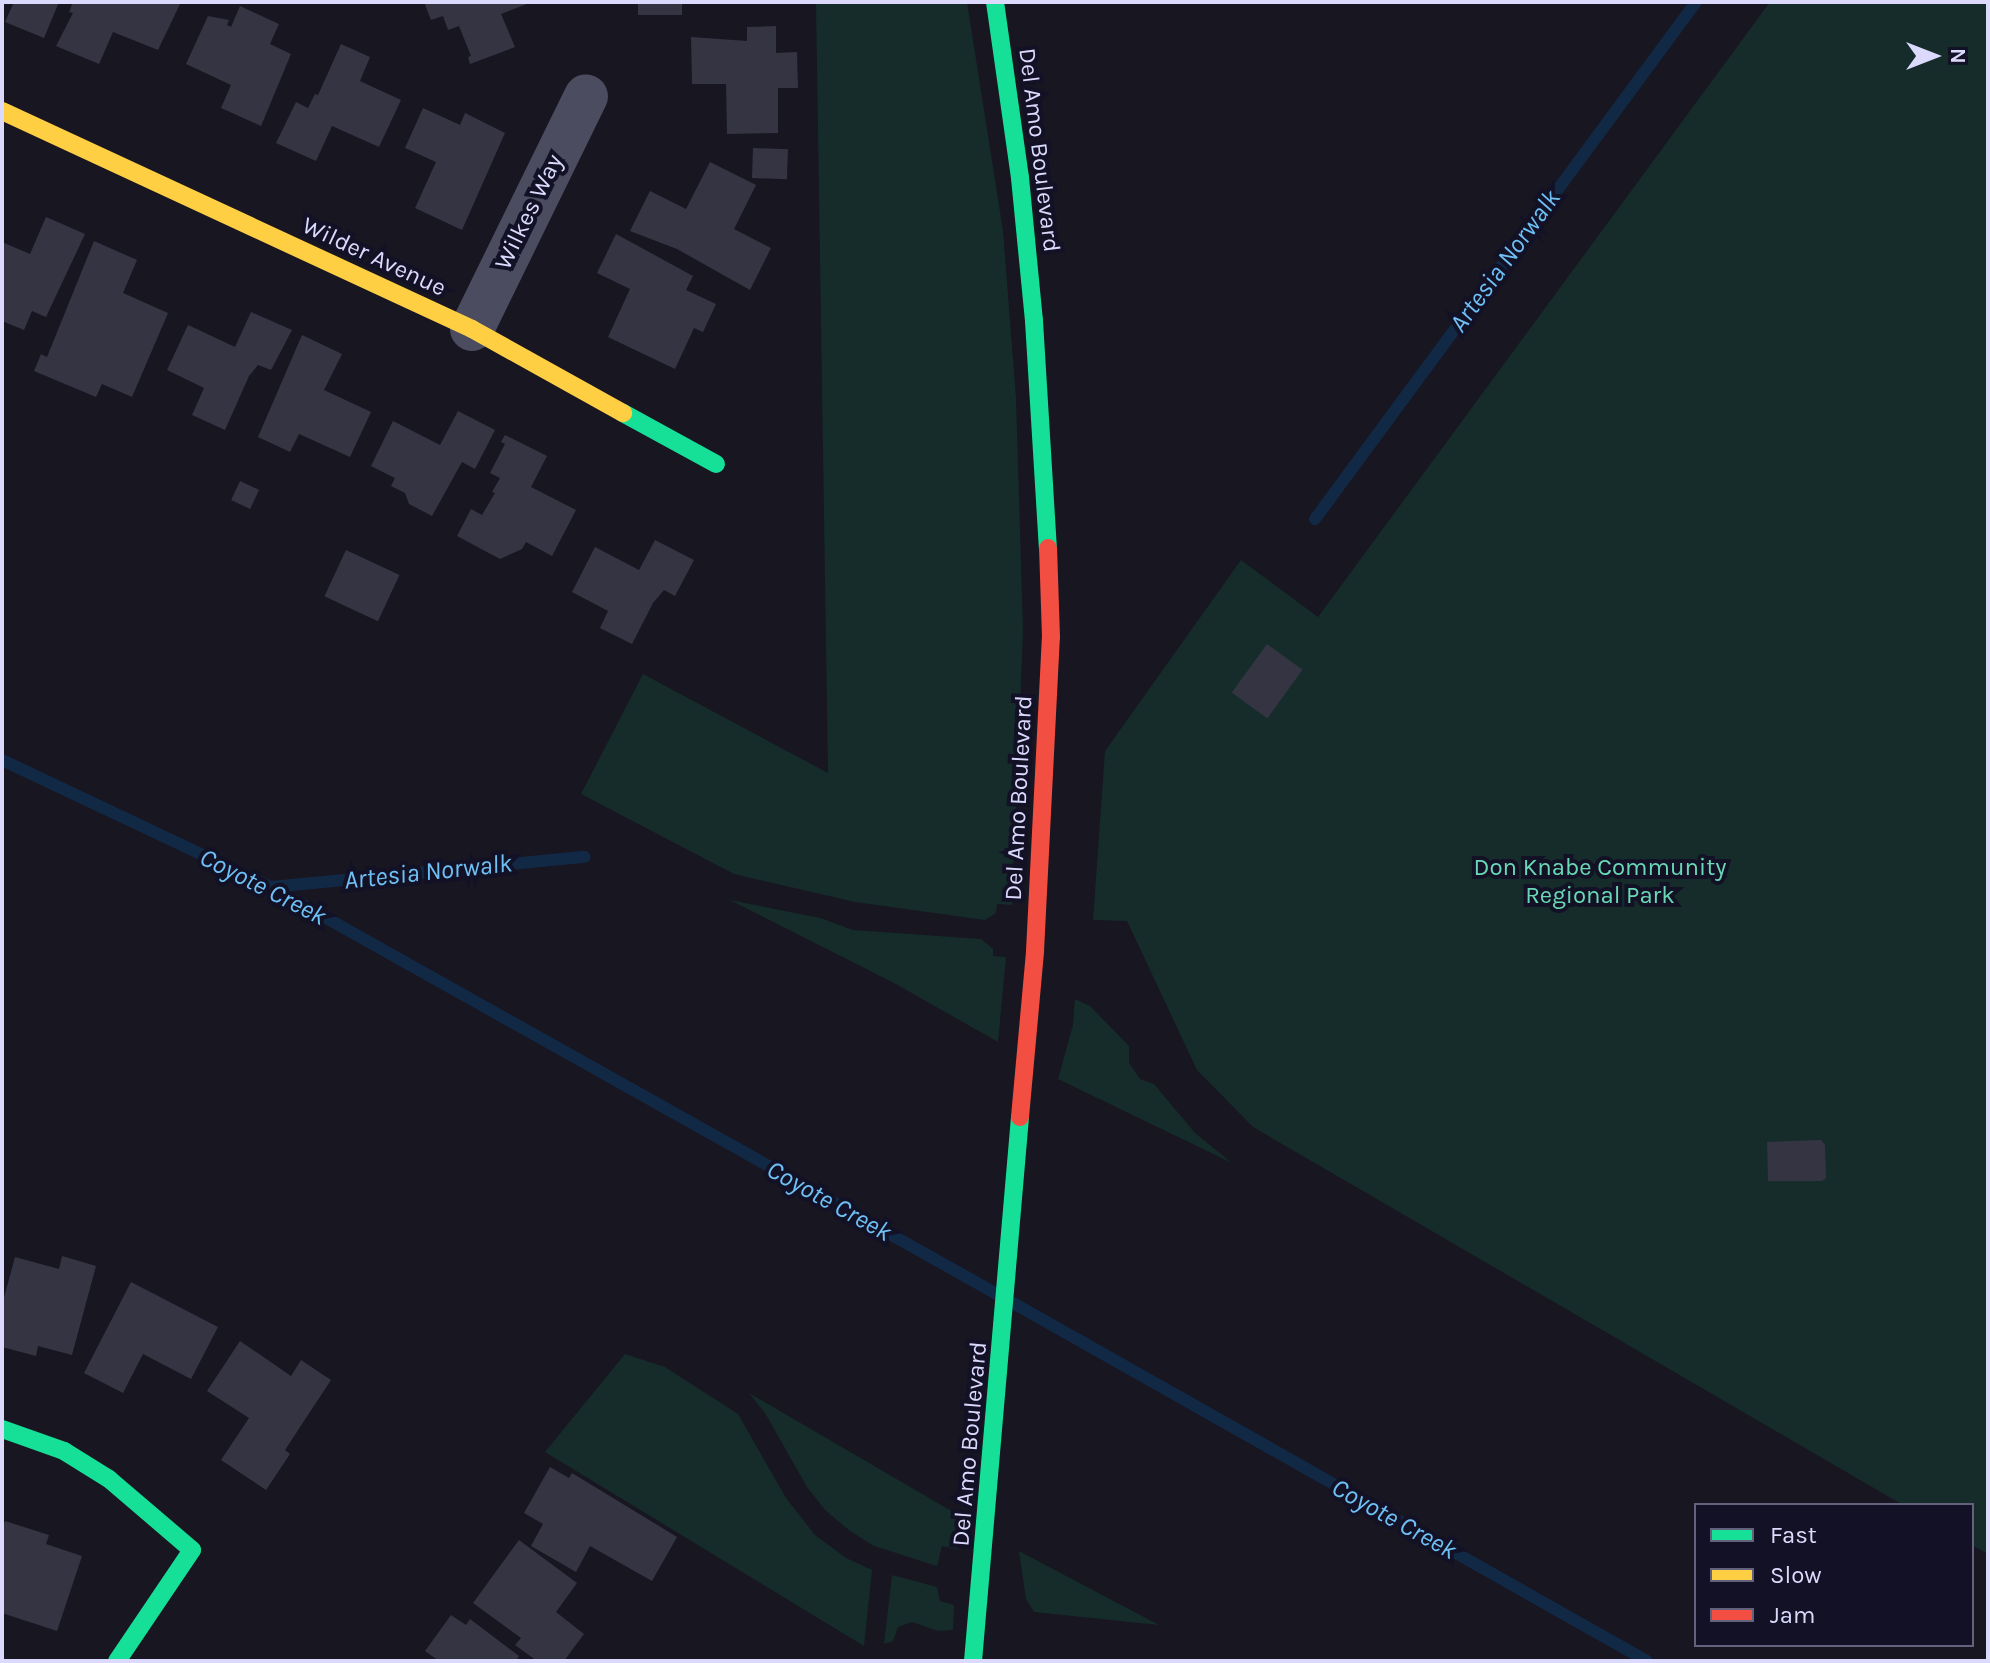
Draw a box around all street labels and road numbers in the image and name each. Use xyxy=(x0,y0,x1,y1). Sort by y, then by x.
street label: Del Amo Boulevard xyxy=(1012,46,1066,254)
street label: Wilkes Way xyxy=(489,150,569,274)
street label: Wilder Avenue xyxy=(298,211,450,303)
street label: Del Amo Boulevard xyxy=(999,695,1039,901)
street label: Del Amo Boulevard xyxy=(947,1340,993,1548)

